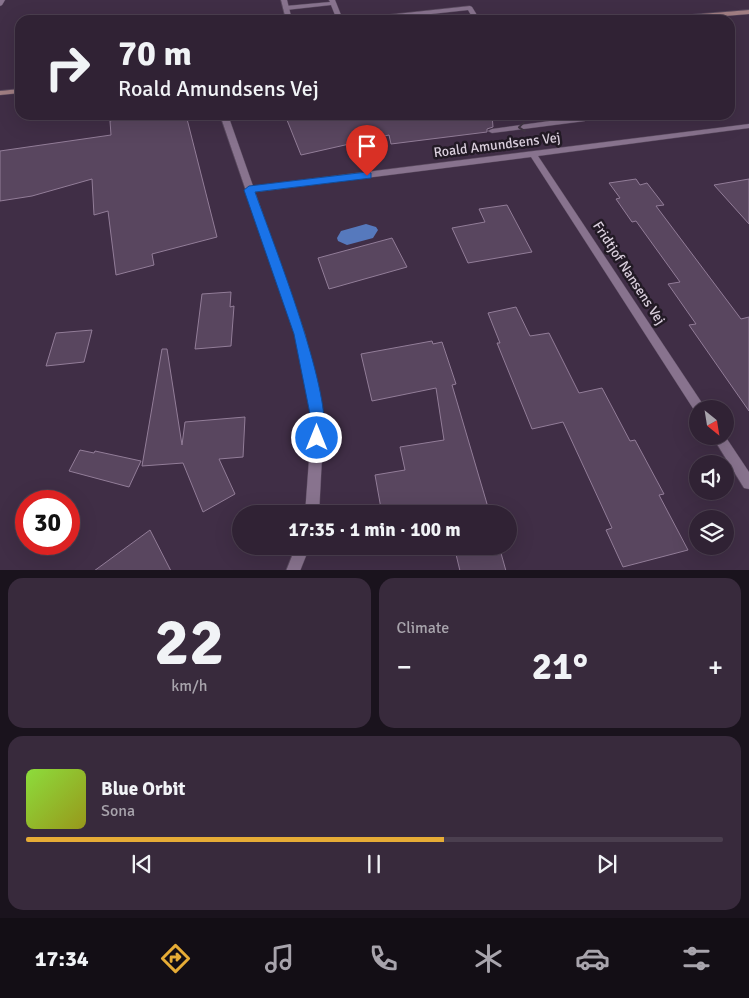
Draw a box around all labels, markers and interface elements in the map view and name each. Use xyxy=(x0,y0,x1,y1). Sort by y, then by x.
text: 70 m xyxy=(118,32,192,75)
icon: right xyxy=(35,35,100,100)
text: Roald Amundsens Vej xyxy=(118,75,319,102)
one-way arrow xyxy=(517,121,525,132)
pin xyxy=(346,125,388,176)
street label: Roald Amundsens Vej xyxy=(433,129,561,161)
icon: arrive xyxy=(353,132,381,160)
street label: Fridtjof Nansens Vej xyxy=(589,218,669,328)
north arrow xyxy=(689,400,734,445)
map controls xyxy=(689,400,734,555)
position arrow xyxy=(290,411,342,463)
button: sound xyxy=(689,455,734,500)
speed limit sign: 30 xyxy=(15,490,80,555)
button: layers xyxy=(689,510,734,555)
text: 17:35 · 1 min · 100 m xyxy=(288,518,461,542)
text: 22 xyxy=(154,603,224,683)
text: Climate xyxy=(397,618,449,638)
text: 21° xyxy=(532,643,588,690)
text: − xyxy=(397,650,412,684)
text: + xyxy=(708,650,723,684)
text: km/h xyxy=(171,676,207,696)
text: Blue Orbit xyxy=(101,777,185,801)
text: Sona xyxy=(101,801,135,821)
icon: previous xyxy=(128,850,156,878)
icon: pause xyxy=(360,850,388,878)
icon: next xyxy=(593,850,621,878)
icon: directions xyxy=(158,941,193,976)
icon: music xyxy=(262,941,297,976)
icon: phone xyxy=(366,941,401,976)
icon: climate xyxy=(471,941,506,976)
icon: car xyxy=(575,941,610,976)
icon: filters xyxy=(679,941,714,976)
text: 17:34 xyxy=(35,945,89,972)

